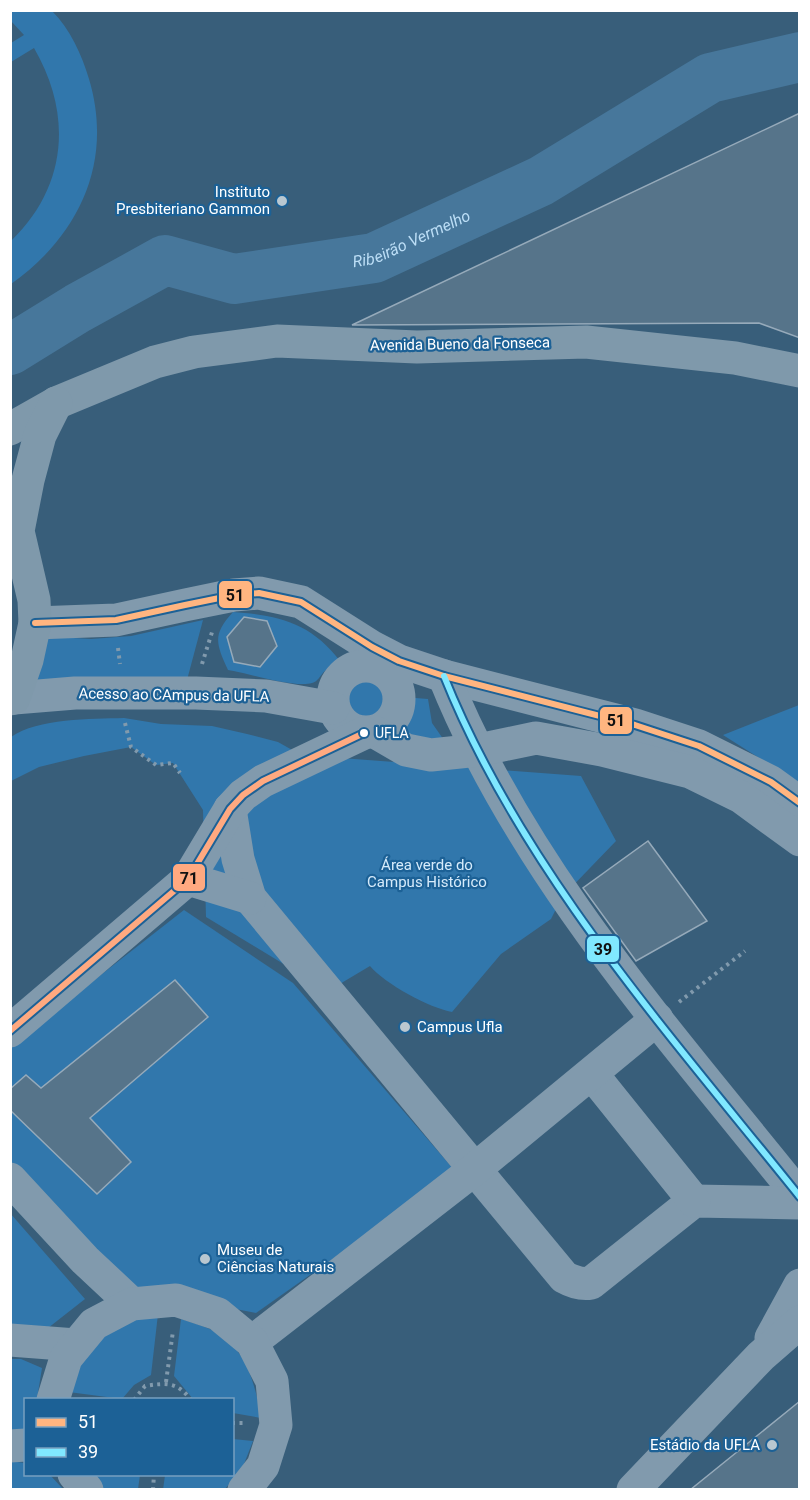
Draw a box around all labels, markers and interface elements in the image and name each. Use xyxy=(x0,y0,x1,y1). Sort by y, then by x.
place label: Instituto Presbiteriano Gammon xyxy=(116,183,270,218)
marker: Instituto Presbiteriano Gammon xyxy=(275,194,289,208)
water label: Ribeirão Vermelho xyxy=(351,206,473,271)
street label: Avenida Bueno da Fonseca xyxy=(370,333,550,355)
line badge: 51 xyxy=(218,580,253,609)
text: 51 xyxy=(226,586,244,605)
street label: Acesso ao CAmpus da UFLA xyxy=(78,684,270,706)
line badge: 51 xyxy=(599,706,633,735)
text: 51 xyxy=(607,711,625,730)
place label: UFLA xyxy=(375,725,409,741)
marker: UFLA xyxy=(358,727,370,739)
park label: Área verde do Campus Histórico xyxy=(367,856,487,891)
line badge: 71 xyxy=(172,863,206,892)
text: 71 xyxy=(180,869,198,888)
line badge: 39 xyxy=(586,935,620,963)
text: 39 xyxy=(594,940,612,959)
place label: Campus Ufla xyxy=(417,1018,503,1036)
marker: Campus Ufla xyxy=(398,1020,412,1034)
place label: Museu de Ciências Naturais xyxy=(217,1241,334,1276)
marker: Museu de Ciências Naturais xyxy=(198,1252,212,1266)
legend xyxy=(24,1398,234,1476)
text: 51 xyxy=(78,1411,98,1432)
place label: Estádio da UFLA xyxy=(650,1436,760,1454)
marker: Estádio da UFLA xyxy=(765,1438,779,1452)
text: 39 xyxy=(78,1441,98,1462)

